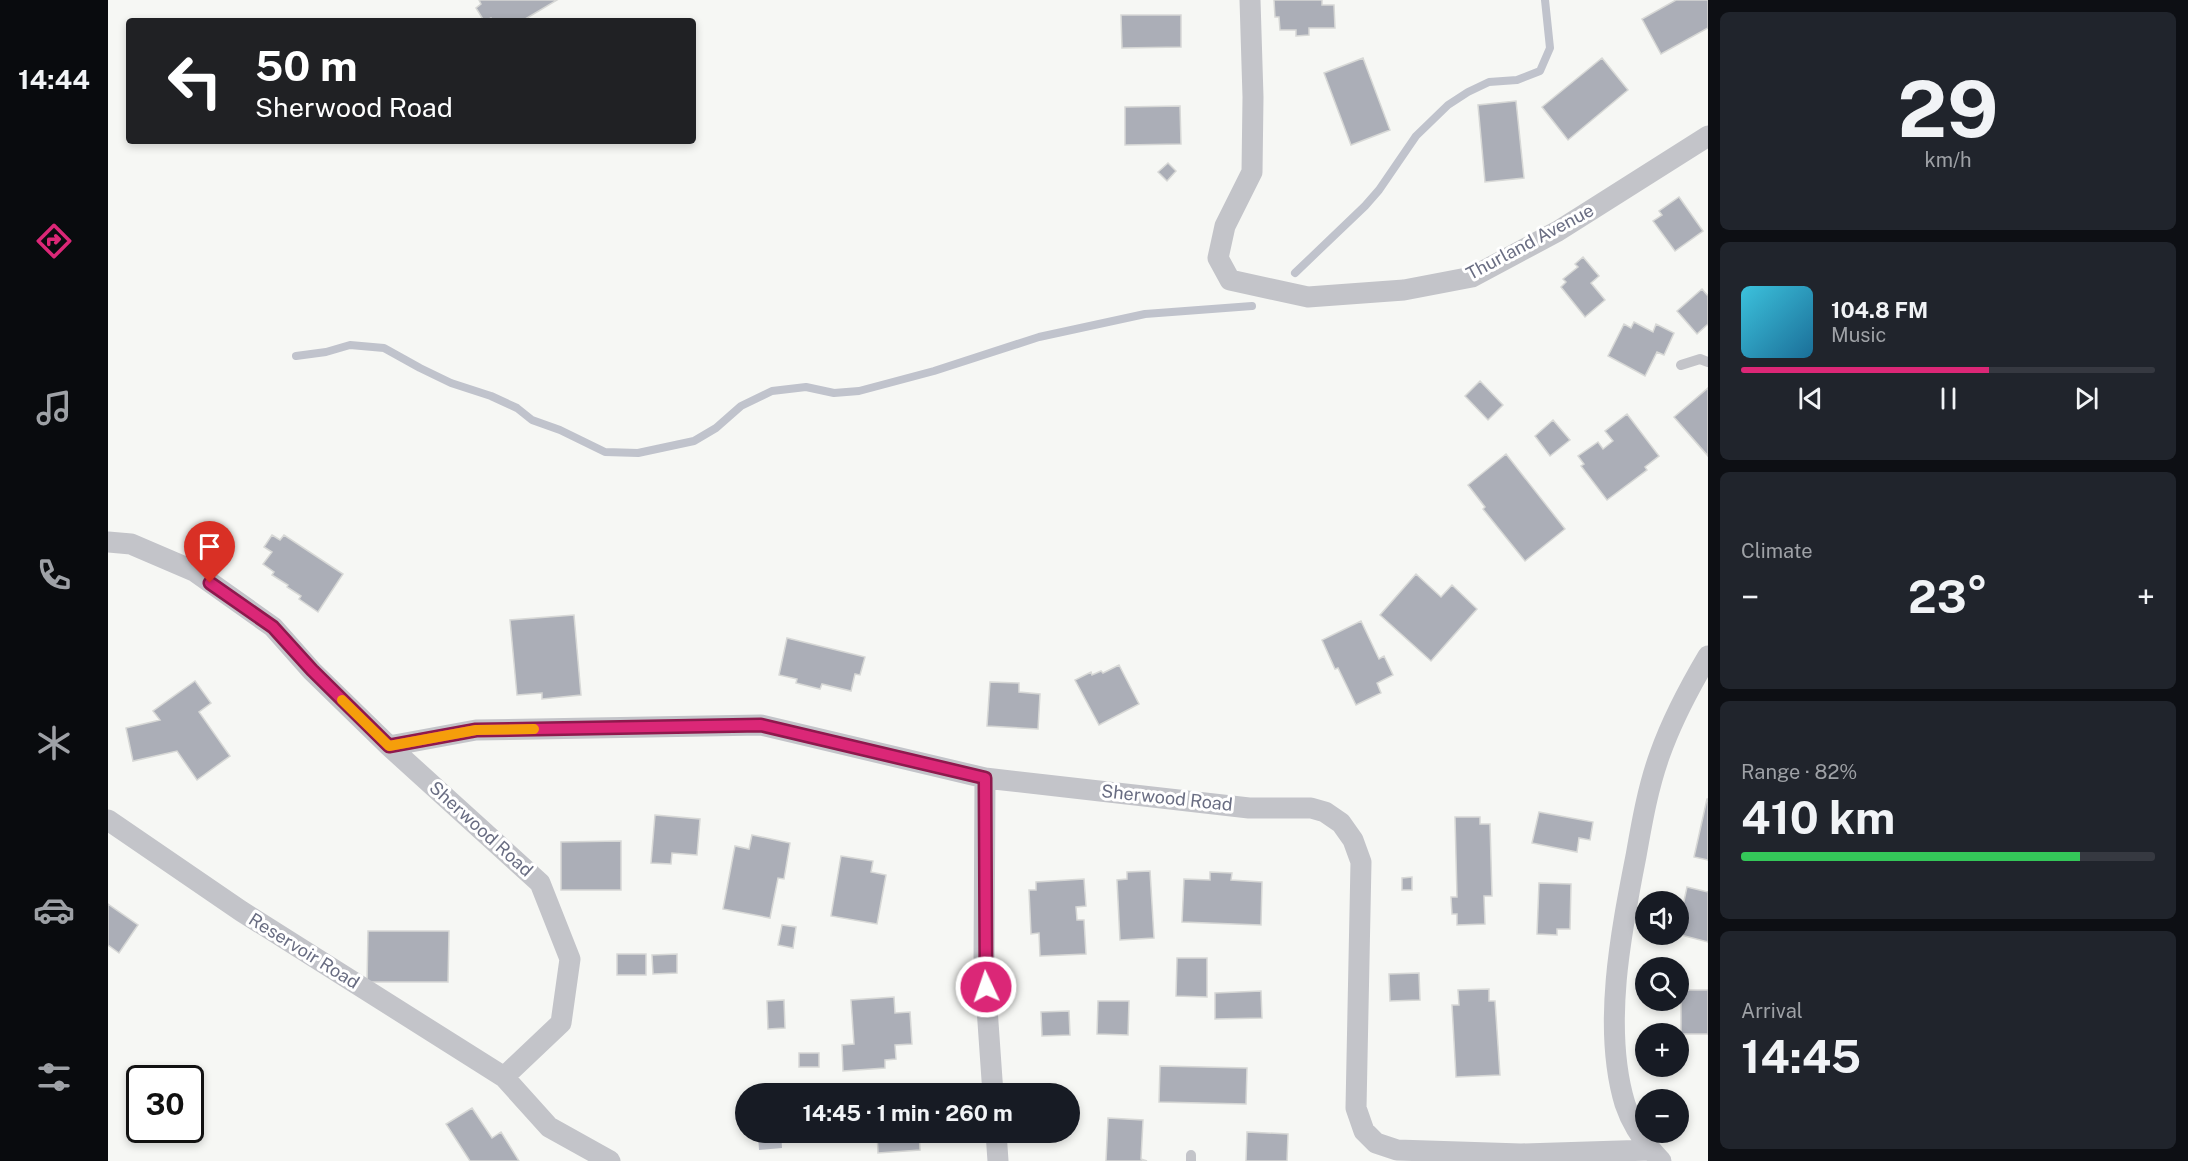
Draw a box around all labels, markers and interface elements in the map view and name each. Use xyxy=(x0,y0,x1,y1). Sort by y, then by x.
text: 50 m xyxy=(255,41,358,90)
icon: left xyxy=(156,42,234,120)
text: 14:44 xyxy=(18,63,90,95)
text: 29 xyxy=(1898,63,1998,155)
text: Sherwood Road xyxy=(255,91,453,123)
text: km/h xyxy=(1924,148,1972,172)
street label: Thurland Avenue xyxy=(1462,199,1597,284)
icon: directions xyxy=(33,220,75,262)
text: 104.8 FM xyxy=(1831,297,1928,323)
text: Music xyxy=(1831,323,1886,347)
icon: previous xyxy=(1794,382,1827,415)
icon: pause xyxy=(1932,382,1965,415)
icon: next xyxy=(2070,382,2103,415)
icon: music xyxy=(33,387,75,429)
pin xyxy=(184,521,235,583)
icon: arrive xyxy=(193,530,226,563)
text: Climate xyxy=(1741,539,1813,563)
icon: phone xyxy=(33,554,75,596)
text: 23° xyxy=(1908,570,1988,623)
text: − xyxy=(1741,578,1759,616)
text: + xyxy=(2137,578,2155,616)
icon: climate xyxy=(33,722,75,764)
text: Range · 82% xyxy=(1741,760,1857,784)
street label: Sherwood Road xyxy=(425,777,537,881)
street label: Sherwood Road xyxy=(1100,780,1234,815)
text: 410 km xyxy=(1741,791,1895,844)
icon: car xyxy=(33,889,75,931)
map controls xyxy=(1635,891,1689,1143)
button: sound xyxy=(1635,891,1689,945)
street label: Reservoir Road xyxy=(245,908,363,993)
position arrow xyxy=(954,955,1018,1019)
button: search xyxy=(1635,957,1689,1011)
text: Arrival xyxy=(1741,999,1803,1023)
button: + xyxy=(1635,1023,1689,1077)
text: 14:45 xyxy=(1741,1030,1861,1083)
icon: filters xyxy=(33,1056,75,1098)
speed limit sign: 30 xyxy=(126,1065,204,1143)
button: − xyxy=(1635,1089,1689,1143)
text: 14:45 · 1 min · 260 m xyxy=(802,1100,1013,1126)

